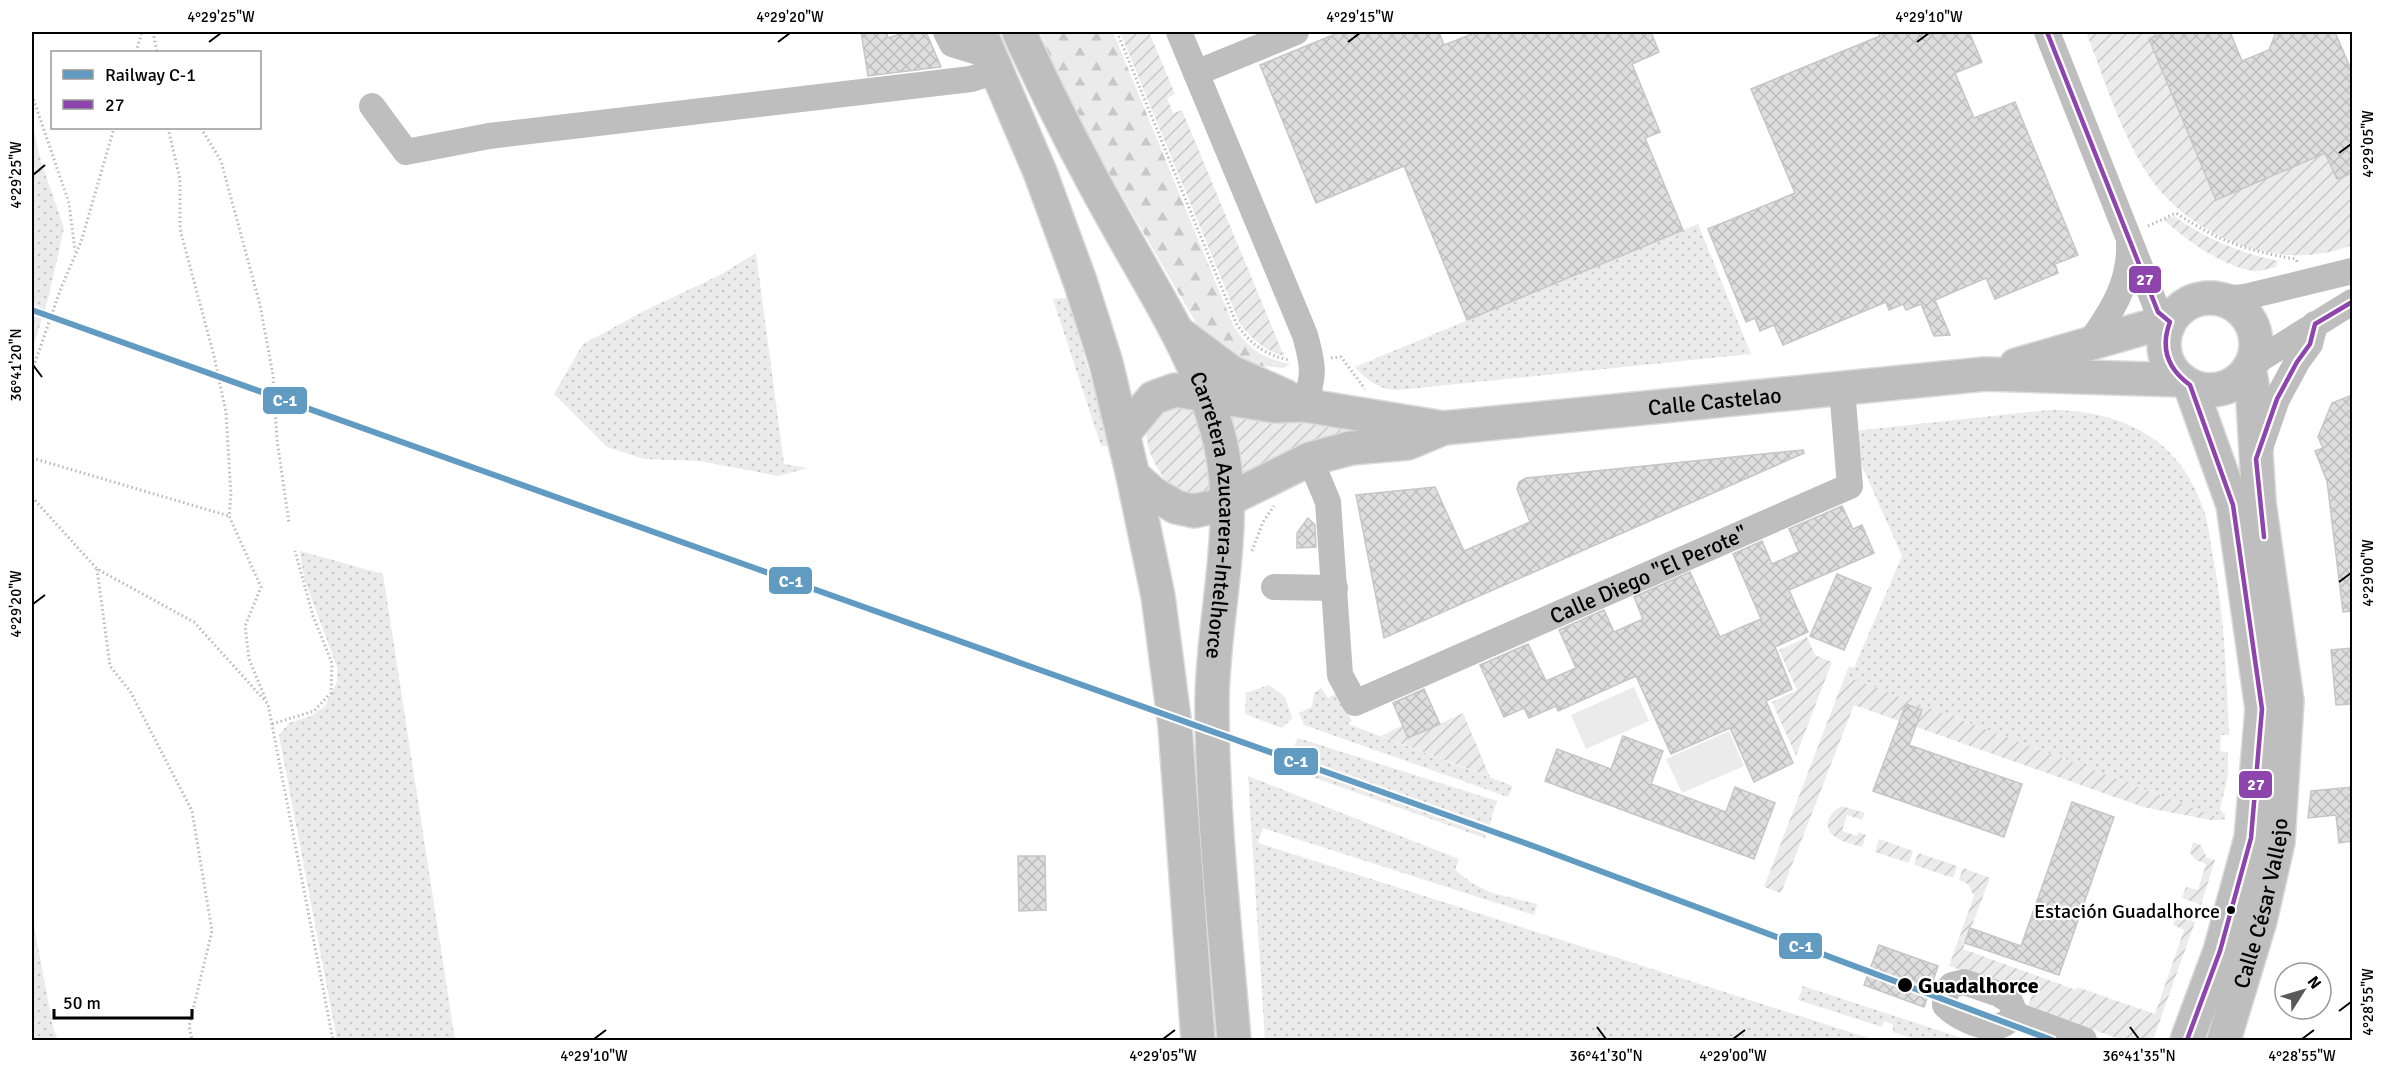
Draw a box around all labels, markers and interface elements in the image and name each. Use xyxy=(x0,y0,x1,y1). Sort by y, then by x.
text: 4°29'25"W xyxy=(187,8,255,26)
text: 4°29'20"W xyxy=(756,8,824,26)
text: 4°29'15"W xyxy=(1326,8,1394,26)
text: 4°29'10"W xyxy=(1895,8,1963,26)
legend xyxy=(51,51,261,129)
text: Railway C-1 xyxy=(105,64,196,86)
text: 27 xyxy=(105,94,124,116)
text: 4°29'05"W xyxy=(2359,110,2377,178)
text: 4°29'25"W xyxy=(7,141,25,209)
line badge: 27 xyxy=(2128,265,2162,294)
text: 27 xyxy=(2136,270,2154,290)
text: 36°41'20"N xyxy=(7,328,25,402)
street label: Carretera Azucarera-Intelhorce xyxy=(1184,367,1240,660)
street label: Calle Castelao xyxy=(1647,381,1783,422)
line badge: C-1 xyxy=(262,386,308,415)
text: C-1 xyxy=(273,391,298,411)
street label: Calle Diego "El Perote" xyxy=(1546,520,1751,630)
text: 4°29'00"W xyxy=(2359,539,2377,607)
line badge: C-1 xyxy=(768,566,813,595)
text: 4°29'20"W xyxy=(7,570,25,638)
text: C-1 xyxy=(779,572,804,592)
line badge: C-1 xyxy=(1273,747,1319,776)
text: C-1 xyxy=(1284,752,1309,772)
line badge: 27 xyxy=(2238,770,2273,799)
text: 27 xyxy=(2247,775,2265,795)
street label: Calle César Vallejo xyxy=(2227,817,2293,992)
place label: Estación Guadalhorce xyxy=(2034,899,2220,924)
marker: Estación Guadalhorce xyxy=(2225,904,2237,916)
line badge: C-1 xyxy=(1778,932,1823,960)
text: C-1 xyxy=(1789,937,1814,957)
north arrow xyxy=(2273,961,2333,1021)
text: 4°28'55"W xyxy=(2359,968,2377,1036)
place label: Guadalhorce xyxy=(1918,972,2039,999)
text: N xyxy=(2303,972,2326,993)
marker: Guadalhorce xyxy=(1896,976,1914,994)
scale bar xyxy=(54,982,192,1020)
text: 50 m xyxy=(63,992,101,1014)
text: 4°29'10"W xyxy=(560,1047,628,1065)
text: 4°29'05"W xyxy=(1129,1047,1197,1065)
text: 36°41'30"N xyxy=(1569,1047,1643,1065)
text: 4°29'00"W xyxy=(1699,1047,1767,1065)
text: 36°41'35"N xyxy=(2102,1047,2176,1065)
text: 4°28'55"W xyxy=(2268,1047,2336,1065)

